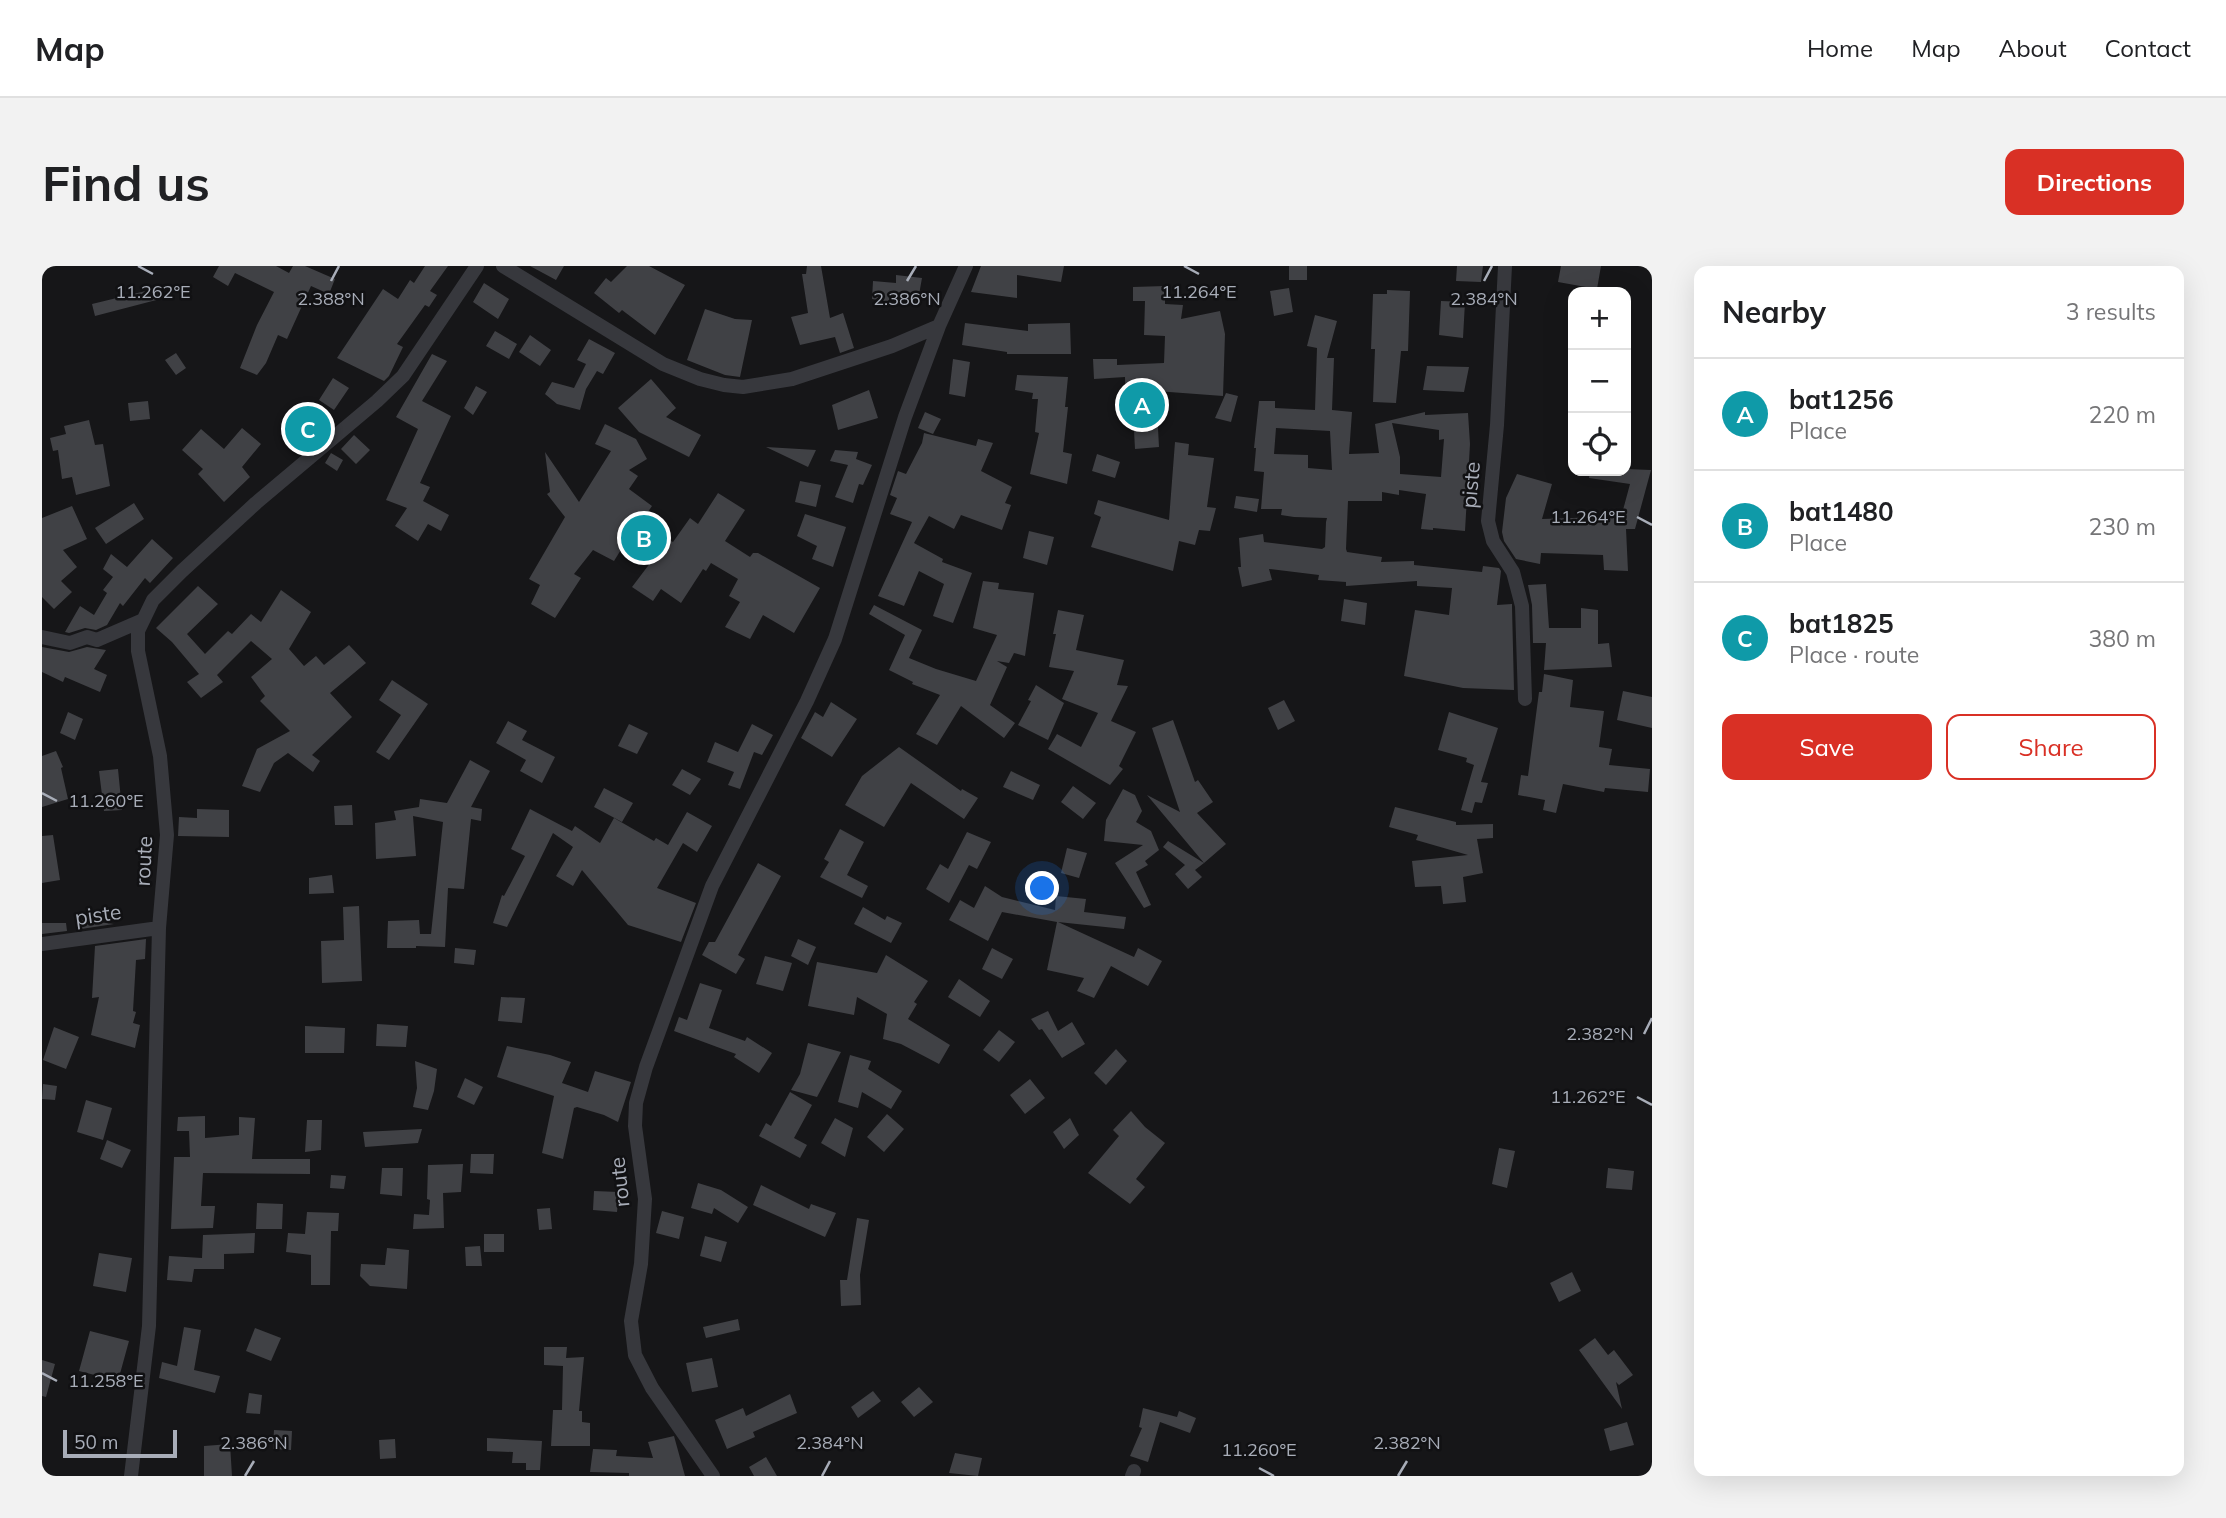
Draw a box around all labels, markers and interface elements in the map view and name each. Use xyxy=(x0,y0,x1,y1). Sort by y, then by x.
text: Map xyxy=(35,28,105,69)
text: Home xyxy=(1807,33,1873,63)
text: Map xyxy=(1911,33,1961,63)
text: About xyxy=(1999,33,2067,63)
text: Contact xyxy=(2105,33,2191,63)
button: Directions xyxy=(2005,149,2184,215)
text: Find us xyxy=(42,152,210,213)
text: 11.262°E xyxy=(115,280,191,303)
text: 11.264°E xyxy=(1161,280,1237,303)
text: 2.388°N xyxy=(297,287,365,310)
text: 2.386°N xyxy=(873,287,941,310)
text: 2.384°N xyxy=(1450,287,1518,310)
map controls xyxy=(1568,287,1631,476)
button: + xyxy=(1568,287,1631,350)
text: Nearby xyxy=(1722,293,1826,331)
text: 3 results xyxy=(2066,297,2156,326)
button: − xyxy=(1568,350,1631,413)
pin: A xyxy=(1119,379,1165,431)
text: bat1256 xyxy=(1789,383,1894,416)
text: A xyxy=(1736,400,1754,429)
text: 220 m xyxy=(2088,400,2156,429)
pin: C xyxy=(285,403,331,455)
button: locate xyxy=(1568,413,1631,476)
text: Place xyxy=(1789,416,1847,445)
street label: piste xyxy=(1455,461,1485,509)
text: bat1480 xyxy=(1789,495,1894,528)
text: 11.264°E xyxy=(1550,505,1626,528)
pin: B xyxy=(621,512,667,564)
text: B xyxy=(1737,512,1753,541)
text: 230 m xyxy=(2088,512,2156,541)
text: Place xyxy=(1789,528,1847,557)
text: bat1825 xyxy=(1789,607,1894,640)
text: C xyxy=(1737,624,1753,653)
text: 380 m xyxy=(2088,624,2156,653)
text: Place · route xyxy=(1789,640,1919,669)
button: Save xyxy=(1722,714,1932,780)
button: Share xyxy=(1946,714,2156,780)
text: 11.260°E xyxy=(68,789,144,812)
street label: route xyxy=(129,835,157,887)
your location xyxy=(1025,871,1059,905)
street label: piste xyxy=(73,898,123,930)
text: 2.382°N xyxy=(1566,1022,1634,1045)
text: 11.262°E xyxy=(1550,1085,1626,1108)
street label: route xyxy=(603,1156,635,1208)
text: 11.258°E xyxy=(68,1369,144,1392)
scale bar xyxy=(63,1427,177,1459)
text: 50 m xyxy=(74,1430,118,1454)
text: 2.386°N xyxy=(220,1431,288,1454)
text: 2.384°N xyxy=(796,1431,864,1454)
text: 2.382°N xyxy=(1373,1431,1441,1454)
text: 11.260°E xyxy=(1221,1438,1297,1461)

